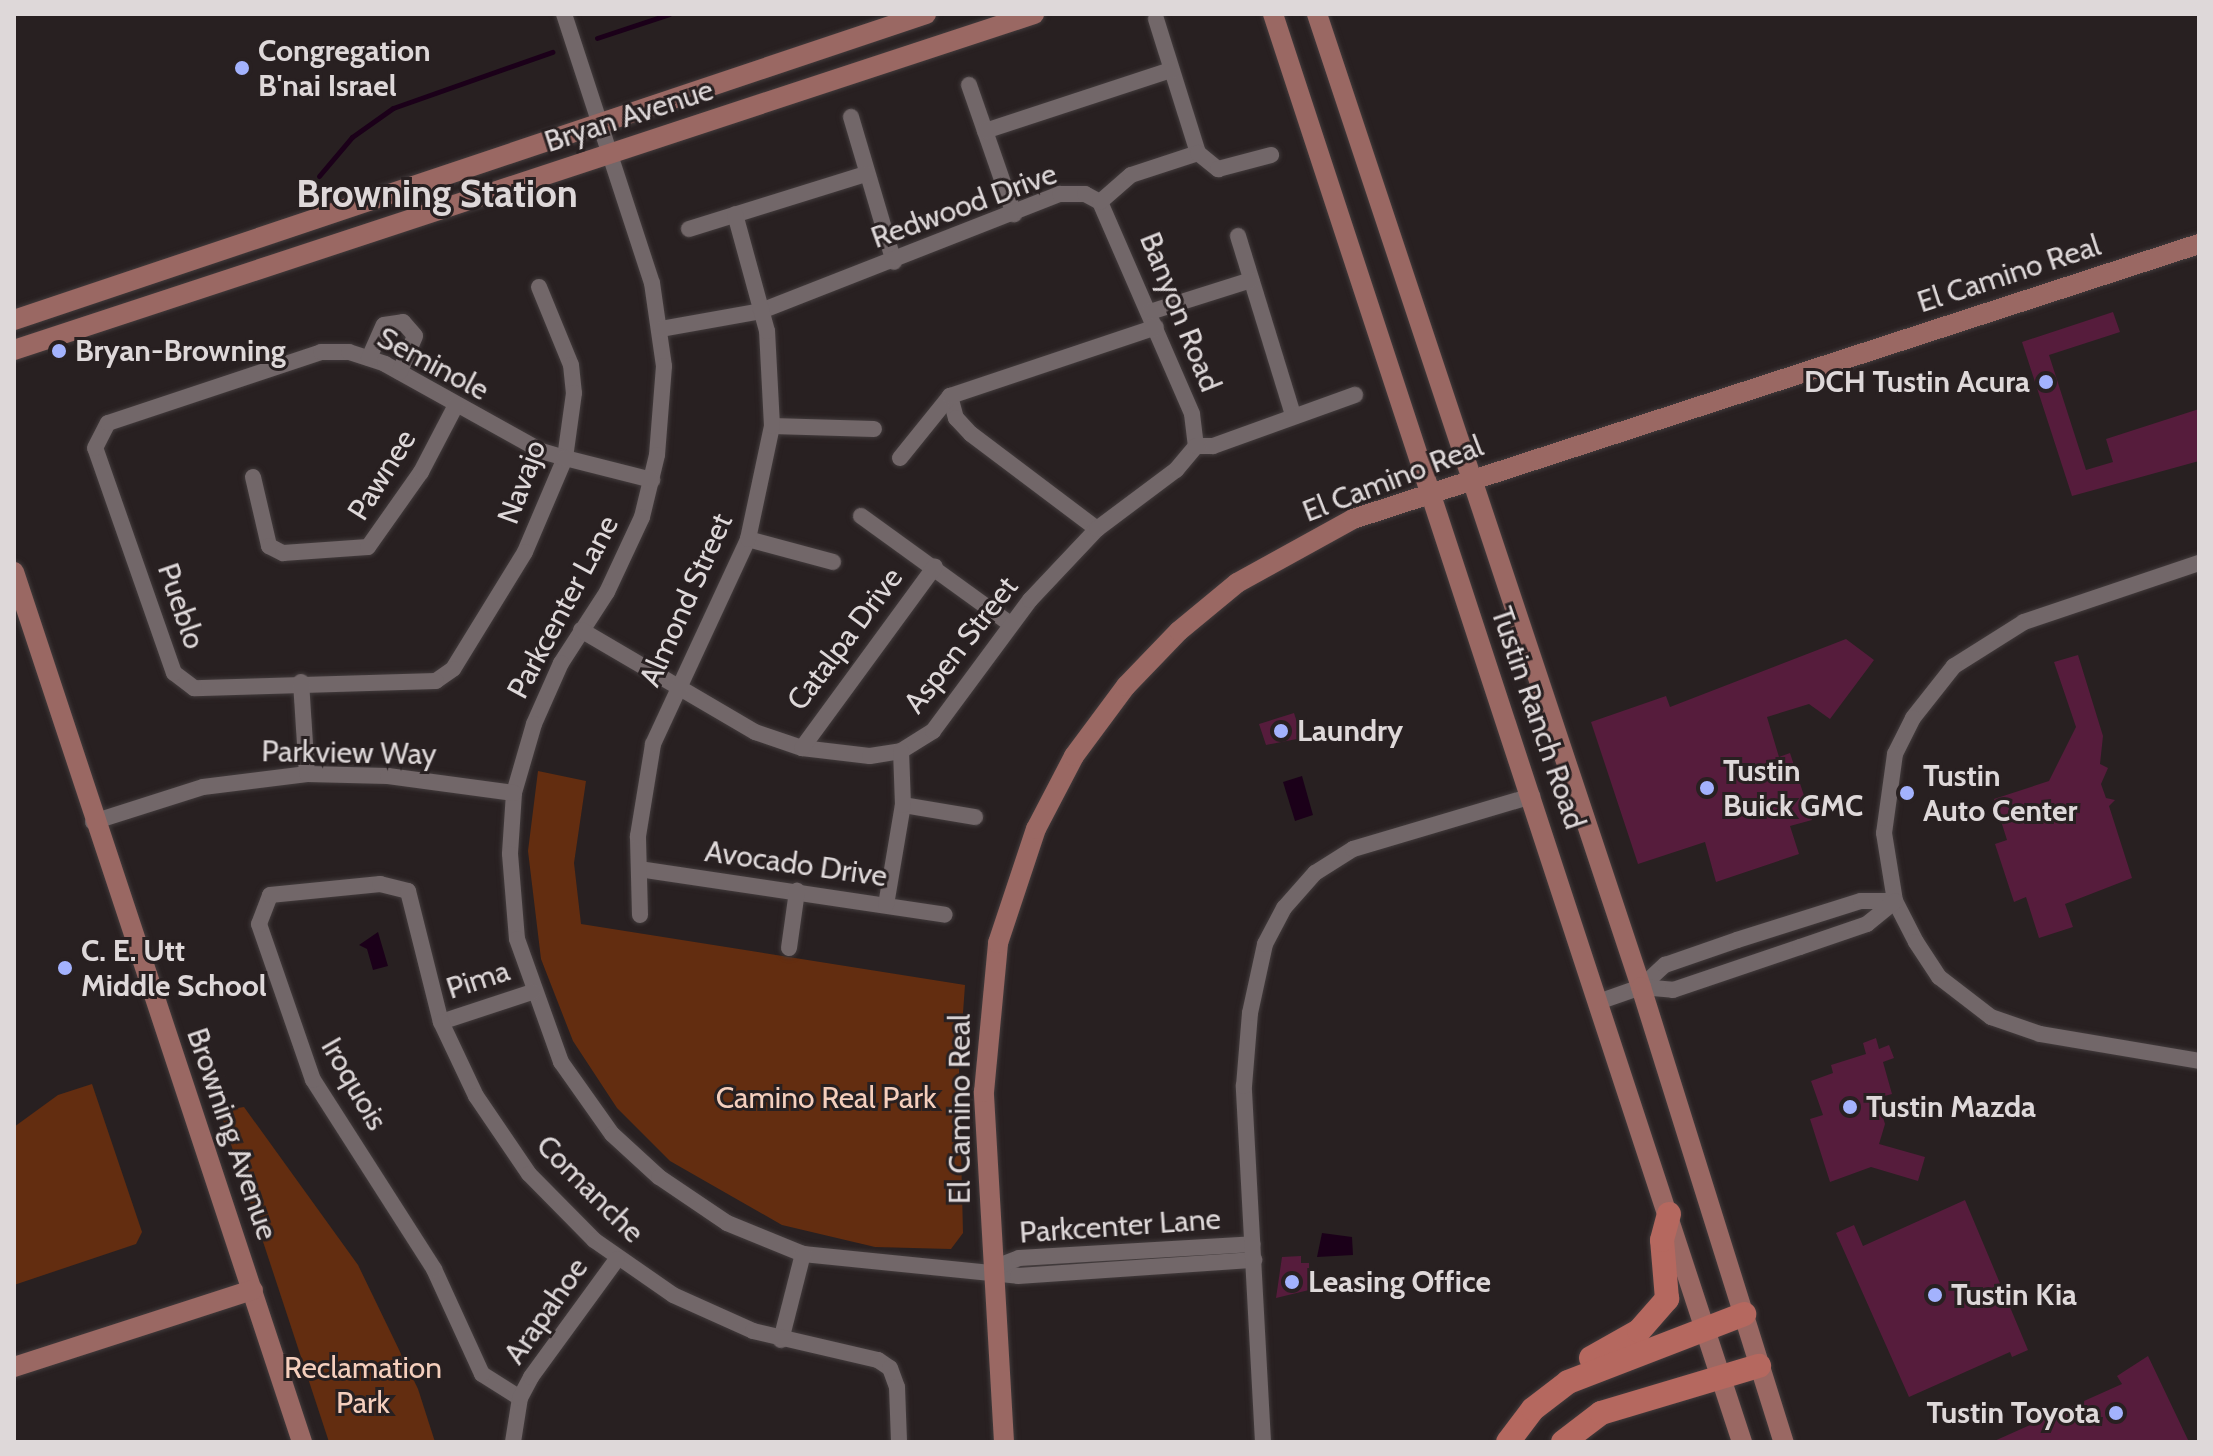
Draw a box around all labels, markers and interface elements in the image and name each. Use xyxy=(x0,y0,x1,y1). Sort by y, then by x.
place label: Congregation B'nai Israel xyxy=(258,33,431,104)
marker: Congregation B'nai Israel xyxy=(233,59,251,77)
street label: Bryan Avenue xyxy=(540,72,718,160)
street label: Redwood Drive xyxy=(866,156,1062,256)
district label: Browning Station xyxy=(296,171,578,217)
street label: Banyon Road xyxy=(1132,227,1228,397)
street label: El Camino Real xyxy=(1913,227,2105,321)
street label: Seminole xyxy=(371,320,495,408)
place label: Bryan-Browning xyxy=(75,333,286,369)
marker: Bryan-Browning xyxy=(50,342,68,360)
place label: DCH Tustin Acura xyxy=(1804,364,2030,400)
marker: DCH Tustin Acura xyxy=(2037,373,2055,391)
street label: Pawnee xyxy=(340,423,424,527)
street label: El Camino Real xyxy=(1298,428,1488,530)
street label: Navajo xyxy=(490,435,554,529)
street label: Almond Street xyxy=(632,508,740,692)
street label: Parkcenter Lane xyxy=(500,509,626,705)
street label: Pueblo xyxy=(150,558,212,654)
street label: Catalpa Drive xyxy=(780,561,910,717)
street label: Aspen Street xyxy=(896,569,1026,721)
street label: Tustin Ranch Road xyxy=(1483,602,1593,834)
place label: Laundry xyxy=(1297,713,1403,749)
marker: Laundry xyxy=(1272,722,1290,740)
street label: Parkview Way xyxy=(261,733,437,773)
place label: Tustin Buick GMC xyxy=(1723,753,1863,824)
place label: Tustin Auto Center xyxy=(1923,758,2077,828)
marker: Tustin Buick GMC xyxy=(1698,779,1716,797)
marker: Tustin Auto Center xyxy=(1898,784,1916,802)
street label: Avocado Drive xyxy=(703,833,889,895)
place label: C. E. Utt Middle School xyxy=(81,933,267,1004)
street label: Pima xyxy=(442,953,514,1007)
marker: C. E. Utt Middle School xyxy=(56,959,74,977)
street label: El Camino Real xyxy=(942,1014,978,1204)
street label: Browning Avenue xyxy=(179,1023,285,1245)
street label: Iroquois xyxy=(313,1031,395,1137)
park label: Camino Real Park xyxy=(716,1080,936,1116)
place label: Tustin Mazda xyxy=(1866,1089,2036,1125)
marker: Tustin Mazda xyxy=(1841,1098,1859,1116)
street label: Comanche xyxy=(529,1128,651,1250)
street label: Parkcenter Lane xyxy=(1018,1201,1222,1251)
street label: Arapahoe xyxy=(496,1251,596,1371)
place label: Leasing Office xyxy=(1308,1264,1491,1300)
marker: Leasing Office xyxy=(1283,1273,1301,1291)
place label: Tustin Kia xyxy=(1951,1277,2077,1313)
marker: Tustin Kia xyxy=(1926,1286,1944,1304)
park label: Reclamation Park xyxy=(284,1350,442,1420)
place label: Tustin Toyota xyxy=(1927,1395,2100,1431)
marker: Tustin Toyota xyxy=(2107,1404,2125,1422)

